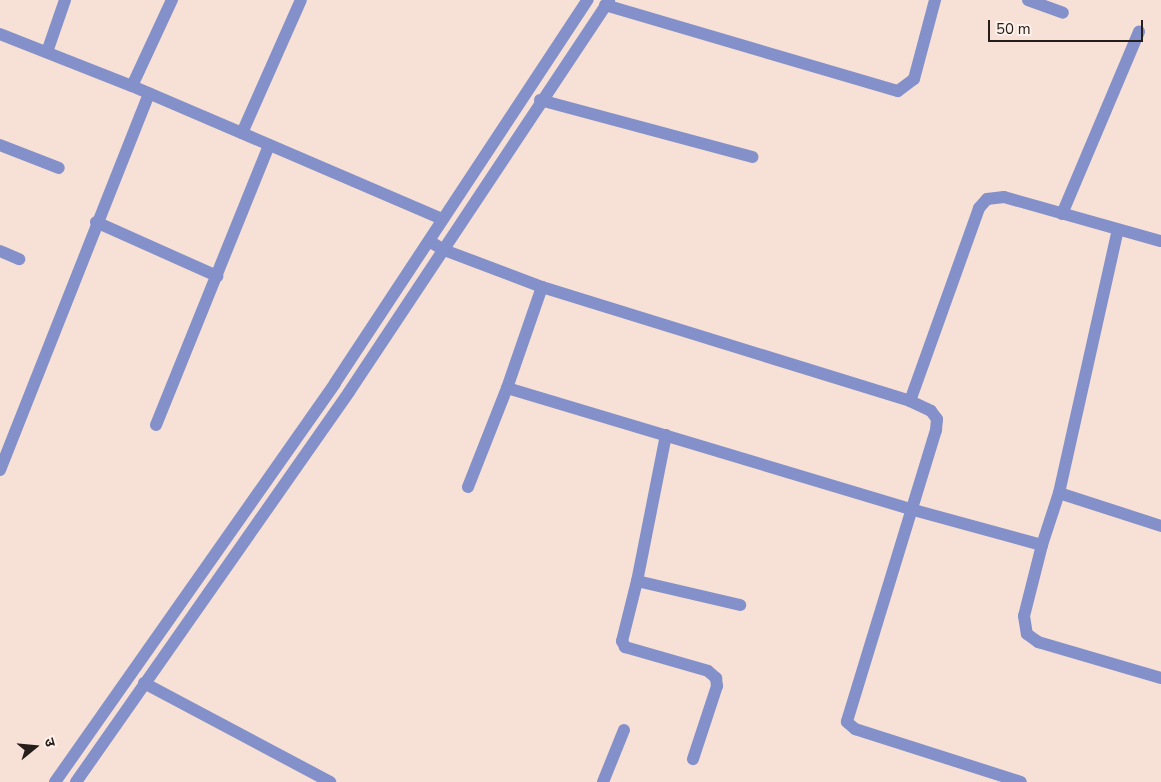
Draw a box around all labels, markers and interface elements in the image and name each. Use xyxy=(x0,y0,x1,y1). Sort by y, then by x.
scale bar xyxy=(991,10,1146,42)
text: 50 m xyxy=(996,19,1031,39)
north arrow xyxy=(10,722,60,772)
text: उ xyxy=(40,736,60,749)

